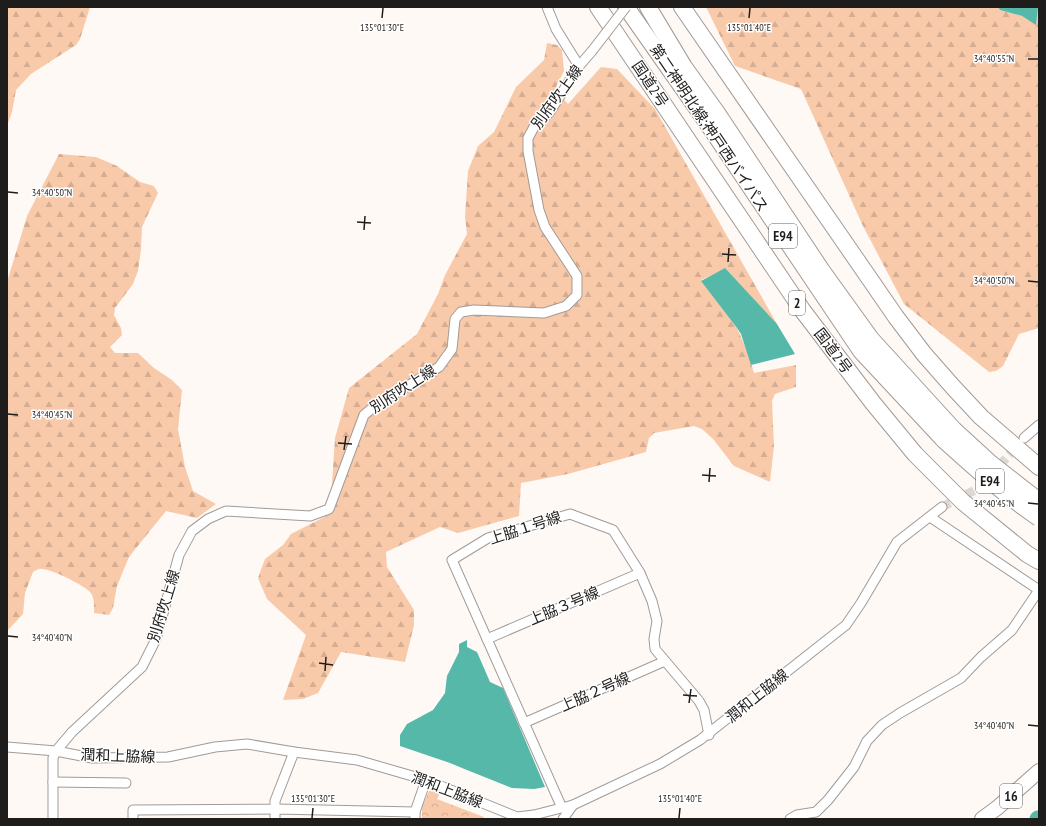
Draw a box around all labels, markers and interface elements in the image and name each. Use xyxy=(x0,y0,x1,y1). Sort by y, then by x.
text: 135°01'30"E xyxy=(360,21,404,34)
text: 135°01'40"E xyxy=(727,21,771,34)
street label: 第二神明北線;神戸西バイパス xyxy=(646,40,773,215)
text: 34°40'55"N xyxy=(974,52,1014,65)
street label: 国道2号 xyxy=(628,57,673,110)
street label: 別府吹上線 xyxy=(527,61,586,133)
text: 34°40'50"N xyxy=(32,186,72,199)
road number: E94 xyxy=(769,224,797,248)
text: 34°40'50"N xyxy=(974,274,1014,287)
road number: 2 xyxy=(789,291,805,315)
street label: 国道2号 xyxy=(810,324,857,377)
street label: 別府吹上線 xyxy=(366,360,439,417)
text: 34°40'45"N xyxy=(32,408,72,421)
road number: E94 xyxy=(976,469,1004,493)
text: 34°40'45"N xyxy=(974,497,1014,510)
street label: 上脇１号線 xyxy=(486,507,563,548)
street label: 別府吹上線 xyxy=(143,567,184,645)
street label: 上脇３号線 xyxy=(526,582,602,629)
text: 34°40'40"N xyxy=(32,631,72,644)
street label: 潤和上脇線 xyxy=(722,665,792,727)
street label: 上脇２号線 xyxy=(557,668,633,715)
text: 34°40'40"N xyxy=(974,719,1014,732)
street label: 潤和上脇線 xyxy=(80,745,156,766)
street label: 潤和上脇線 xyxy=(409,767,486,812)
road number: 16 xyxy=(1000,784,1022,808)
text: 135°01'30"E xyxy=(291,792,335,805)
text: 135°01'40"E xyxy=(658,792,702,805)

